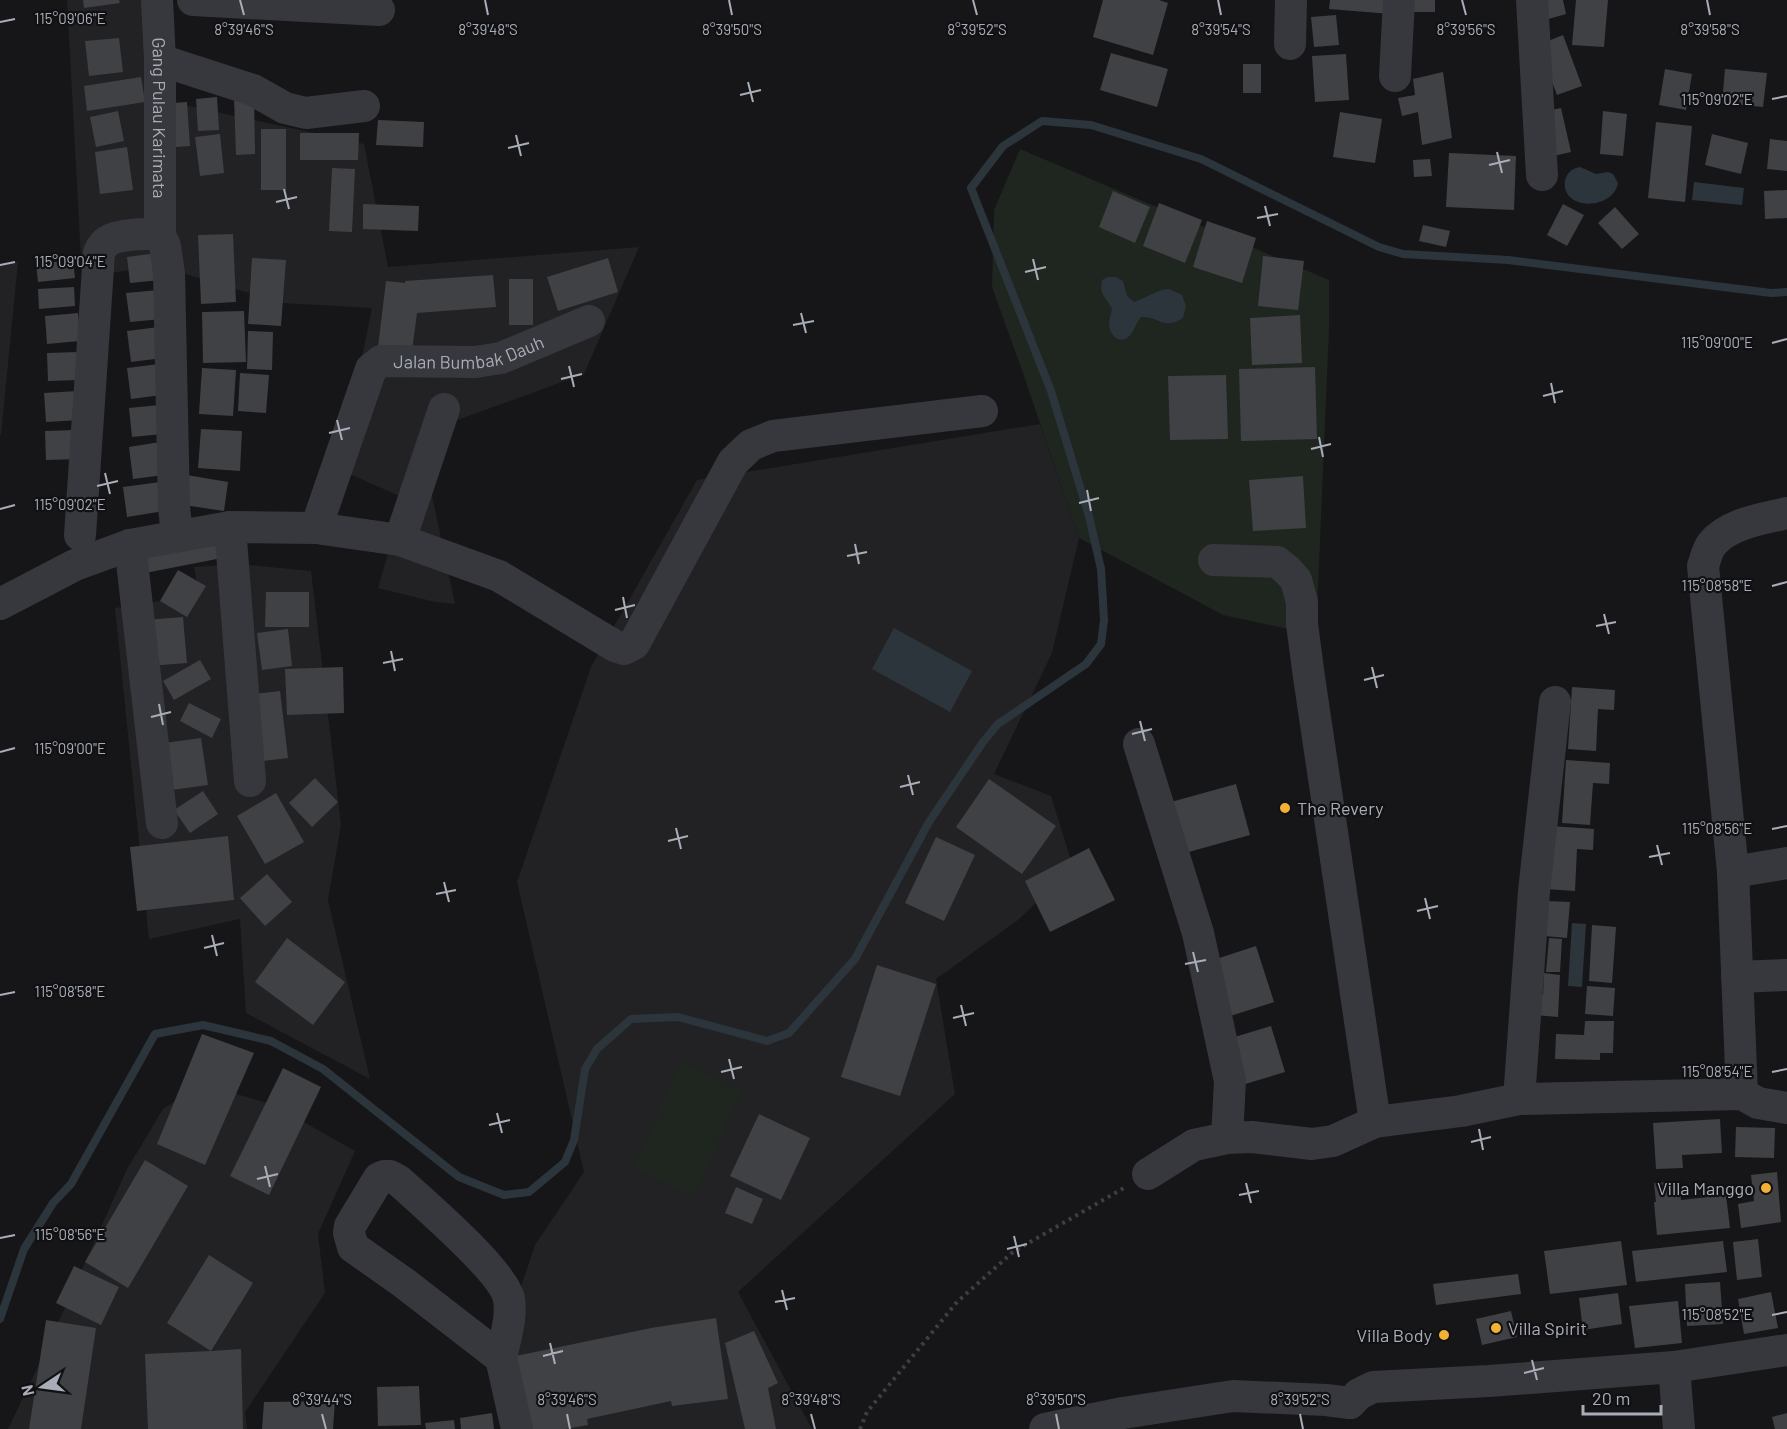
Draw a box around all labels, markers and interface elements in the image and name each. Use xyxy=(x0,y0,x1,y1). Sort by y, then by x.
text: 115°09'06"E xyxy=(34,9,106,27)
text: 8°39'46"S xyxy=(214,20,274,38)
text: 8°39'48"S xyxy=(458,20,518,38)
text: 8°39'50"S xyxy=(702,20,762,38)
text: 8°39'52"S xyxy=(947,20,1007,38)
text: 8°39'54"S xyxy=(1191,20,1251,38)
text: 8°39'56"S xyxy=(1436,20,1496,38)
text: 8°39'58"S xyxy=(1680,20,1740,38)
street label: Gang Pulau Karimata xyxy=(148,37,171,199)
text: 115°09'02"E xyxy=(1681,90,1753,108)
text: 115°09'04"E xyxy=(34,252,106,270)
street label: Jalan Bumbak Dauh xyxy=(393,330,547,373)
text: 115°09'00"E xyxy=(1681,333,1753,351)
text: 115°09'02"E xyxy=(34,495,106,513)
text: 115°08'58"E xyxy=(1682,576,1752,594)
text: 115°09'00"E xyxy=(34,739,106,757)
place label: The Revery xyxy=(1297,797,1384,819)
marker: The Revery xyxy=(1278,801,1292,815)
text: 115°08'56"E xyxy=(1682,819,1752,837)
text: 115°08'58"E xyxy=(35,982,105,1000)
text: 115°08'54"E xyxy=(1681,1062,1753,1080)
place label: Villa Manggo xyxy=(1657,1177,1754,1199)
marker: Villa Manggo xyxy=(1759,1181,1773,1195)
text: 115°08'56"E xyxy=(35,1225,105,1243)
text: 115°08'52"E xyxy=(1681,1305,1753,1323)
place label: Villa Spirit xyxy=(1508,1317,1587,1339)
marker: Villa Spirit xyxy=(1489,1321,1503,1335)
place label: Villa Body xyxy=(1357,1324,1432,1346)
marker: Villa Body xyxy=(1437,1328,1451,1342)
north arrow xyxy=(12,1357,72,1417)
scale bar xyxy=(1583,1378,1661,1416)
text: N xyxy=(16,1383,37,1398)
text: 20 m xyxy=(1592,1387,1630,1409)
text: 8°39'44"S xyxy=(292,1390,352,1408)
text: 8°39'46"S xyxy=(537,1390,597,1408)
text: 8°39'48"S xyxy=(781,1390,841,1408)
text: 8°39'50"S xyxy=(1026,1390,1086,1408)
text: 8°39'52"S xyxy=(1270,1390,1330,1408)

